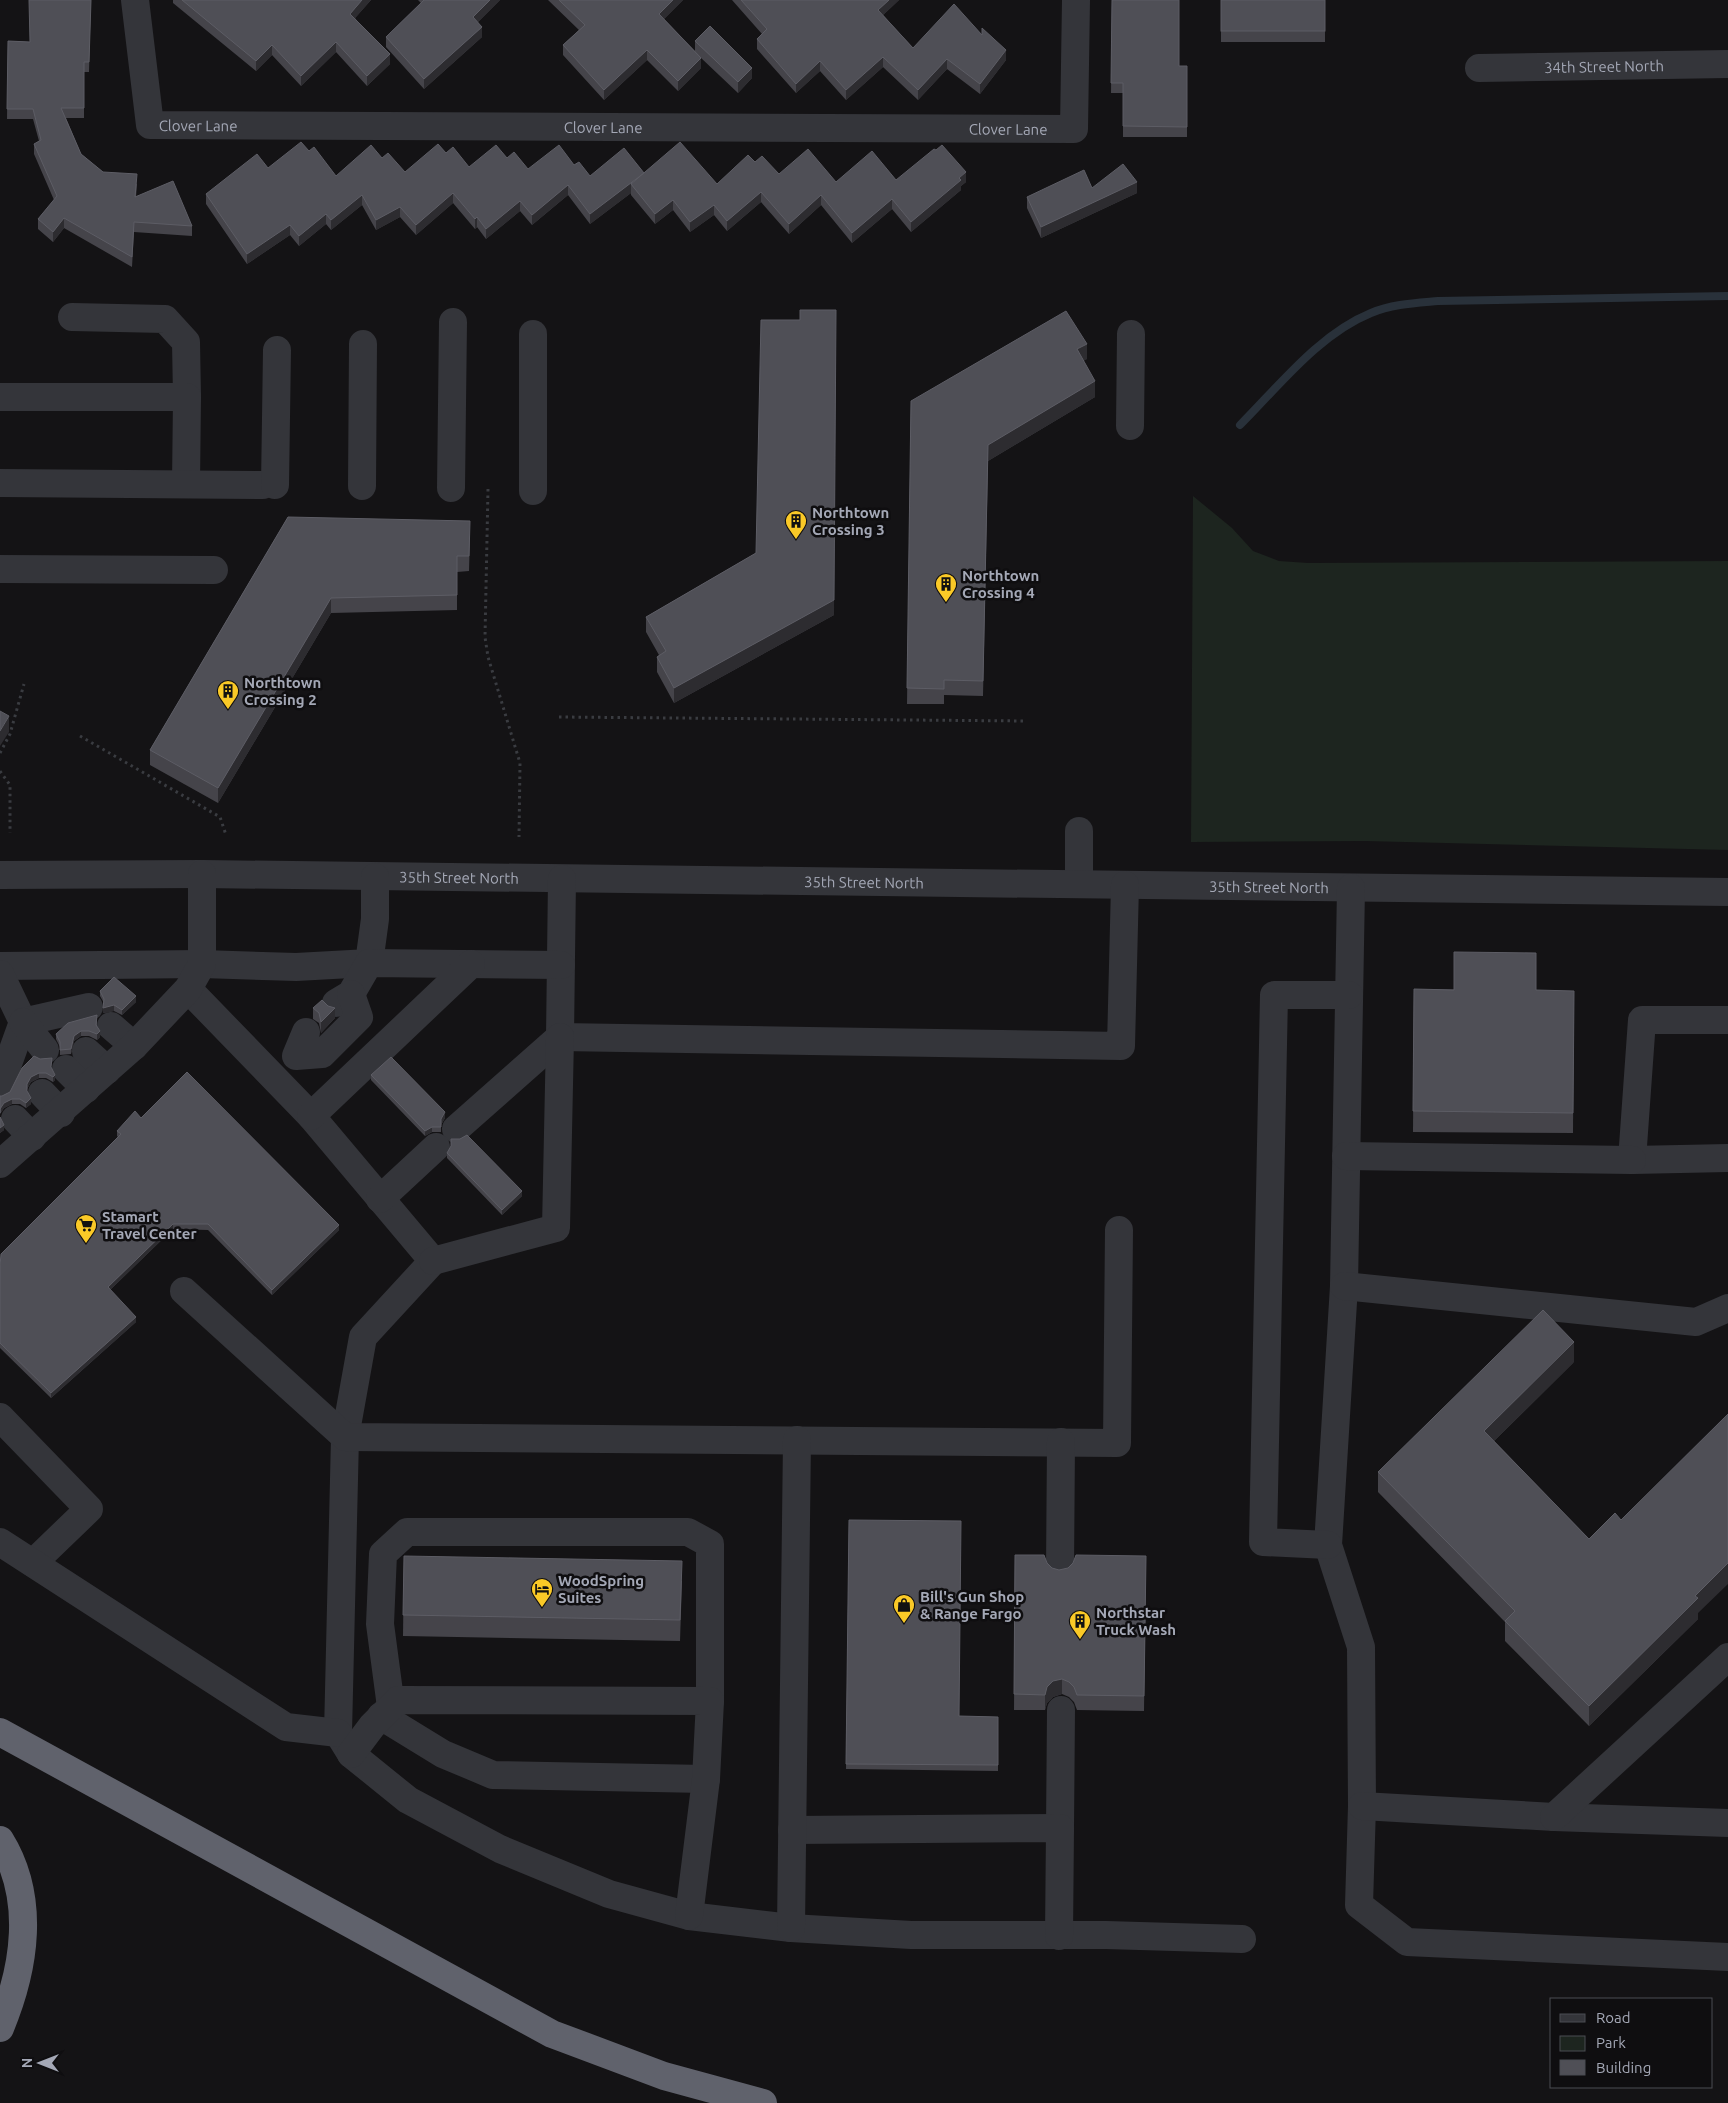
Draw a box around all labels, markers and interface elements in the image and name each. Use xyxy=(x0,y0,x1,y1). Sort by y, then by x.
street label: 34th Street North xyxy=(1544,57,1664,75)
street label: Clover Lane xyxy=(159,117,238,134)
street label: Clover Lane xyxy=(564,118,643,136)
street label: Clover Lane xyxy=(969,120,1048,137)
place label: Northtown Crossing 3 xyxy=(812,504,889,538)
building icon: Northtown Crossing 3 xyxy=(784,509,808,540)
place label: Northtown Crossing 4 xyxy=(962,567,1039,601)
building icon: Northtown Crossing 4 xyxy=(934,572,958,603)
place label: Northtown Crossing 2 xyxy=(244,674,321,708)
building icon: Northtown Crossing 2 xyxy=(216,679,240,710)
street label: 35th Street North xyxy=(399,868,519,886)
street label: 35th Street North xyxy=(804,873,924,891)
street label: 35th Street North xyxy=(1209,877,1329,896)
place label: Stamart Travel Center xyxy=(102,1208,197,1242)
supermarket icon: Stamart Travel Center xyxy=(74,1213,98,1244)
place label: WoodSpring Suites xyxy=(558,1572,644,1606)
hotel icon: WoodSpring Suites xyxy=(530,1577,554,1608)
place label: Bill's Gun Shop & Range Fargo xyxy=(920,1588,1024,1622)
shop icon: Bill's Gun Shop & Range Fargo xyxy=(892,1593,916,1624)
place label: Northstar Truck Wash xyxy=(1096,1604,1176,1638)
building icon: Northstar Truck Wash xyxy=(1068,1609,1092,1640)
legend xyxy=(1550,1998,1713,2088)
text: Road xyxy=(1596,2009,1631,2026)
text: Park xyxy=(1596,2034,1626,2051)
north arrow xyxy=(15,2038,65,2088)
text: N xyxy=(19,2058,35,2068)
text: Building xyxy=(1596,2059,1651,2076)

